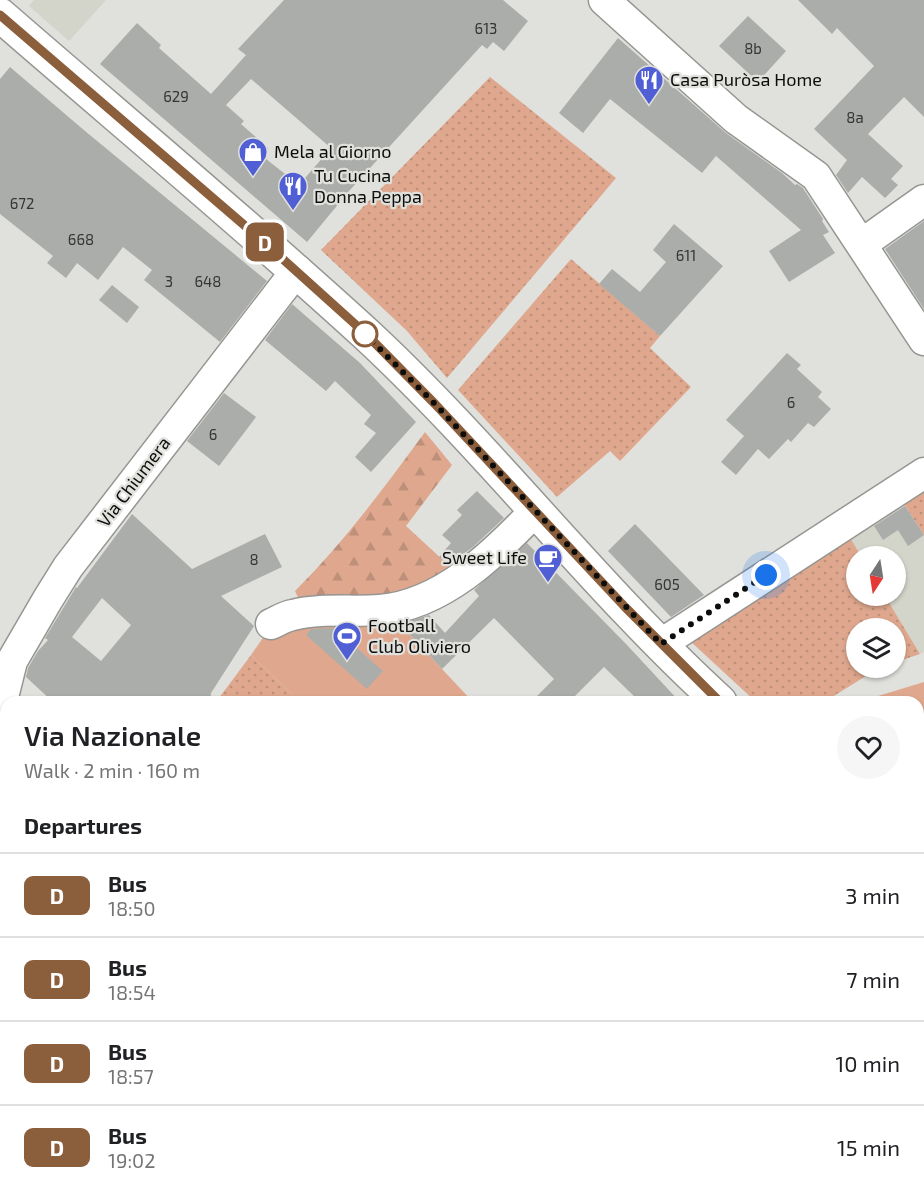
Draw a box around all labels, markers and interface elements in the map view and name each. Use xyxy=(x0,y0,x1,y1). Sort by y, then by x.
house number: 613 xyxy=(475,19,497,37)
house number: 8b xyxy=(744,39,762,57)
restaurant icon: Casa Puròsa Home xyxy=(633,64,665,106)
place label: Casa Puròsa Home xyxy=(670,68,822,90)
house number: 629 xyxy=(163,87,189,105)
house number: 8a xyxy=(846,108,864,126)
shop icon: Mela al Giorno xyxy=(237,136,269,178)
place label: Mela al Giorno xyxy=(274,140,391,162)
place label: Tu Cucina Donna Peppa xyxy=(314,164,422,207)
restaurant icon: Tu Cucina Donna Peppa xyxy=(277,170,309,212)
house number: 672 xyxy=(10,194,34,212)
line badge: D xyxy=(246,222,284,262)
house number: 668 xyxy=(68,230,94,248)
text: D xyxy=(258,230,272,255)
house number: 611 xyxy=(676,246,696,264)
house number: 3 xyxy=(165,272,173,290)
house number: 648 xyxy=(195,272,221,290)
unlabelled marker xyxy=(352,321,378,347)
house number: 6 xyxy=(787,393,795,411)
house number: 6 xyxy=(209,425,217,443)
street label: Via Chiumera xyxy=(92,432,174,531)
cafe icon: Sweet Life xyxy=(532,542,564,584)
place label: Sweet Life xyxy=(442,546,527,568)
north arrow xyxy=(846,546,906,606)
map controls xyxy=(846,546,906,678)
house number: 8 xyxy=(249,550,259,568)
your location xyxy=(751,560,781,590)
house number: 605 xyxy=(654,575,680,593)
place label: Football Club Oliviero xyxy=(368,614,471,657)
button: layers xyxy=(846,618,906,678)
sports icon: Football Club Oliviero xyxy=(331,620,363,662)
button: heart xyxy=(837,716,900,779)
text: Via Nazionale xyxy=(24,718,201,752)
text: Walk · 2 min · 160 m xyxy=(24,758,200,782)
text: Departures xyxy=(24,812,142,838)
text: Bus xyxy=(108,870,147,896)
text: 3 min xyxy=(845,882,900,908)
text: D xyxy=(50,883,64,908)
text: 18:50 xyxy=(108,896,156,920)
text: Bus xyxy=(108,954,147,980)
text: 7 min xyxy=(846,966,900,992)
text: D xyxy=(50,967,64,992)
text: 18:54 xyxy=(108,980,156,1004)
text: Bus xyxy=(108,1038,147,1064)
text: 10 min xyxy=(836,1050,900,1076)
text: D xyxy=(50,1051,64,1076)
text: 18:57 xyxy=(108,1064,154,1088)
text: Bus xyxy=(108,1122,147,1148)
text: 15 min xyxy=(837,1134,900,1160)
text: D xyxy=(50,1135,64,1160)
text: 19:02 xyxy=(108,1148,155,1172)

